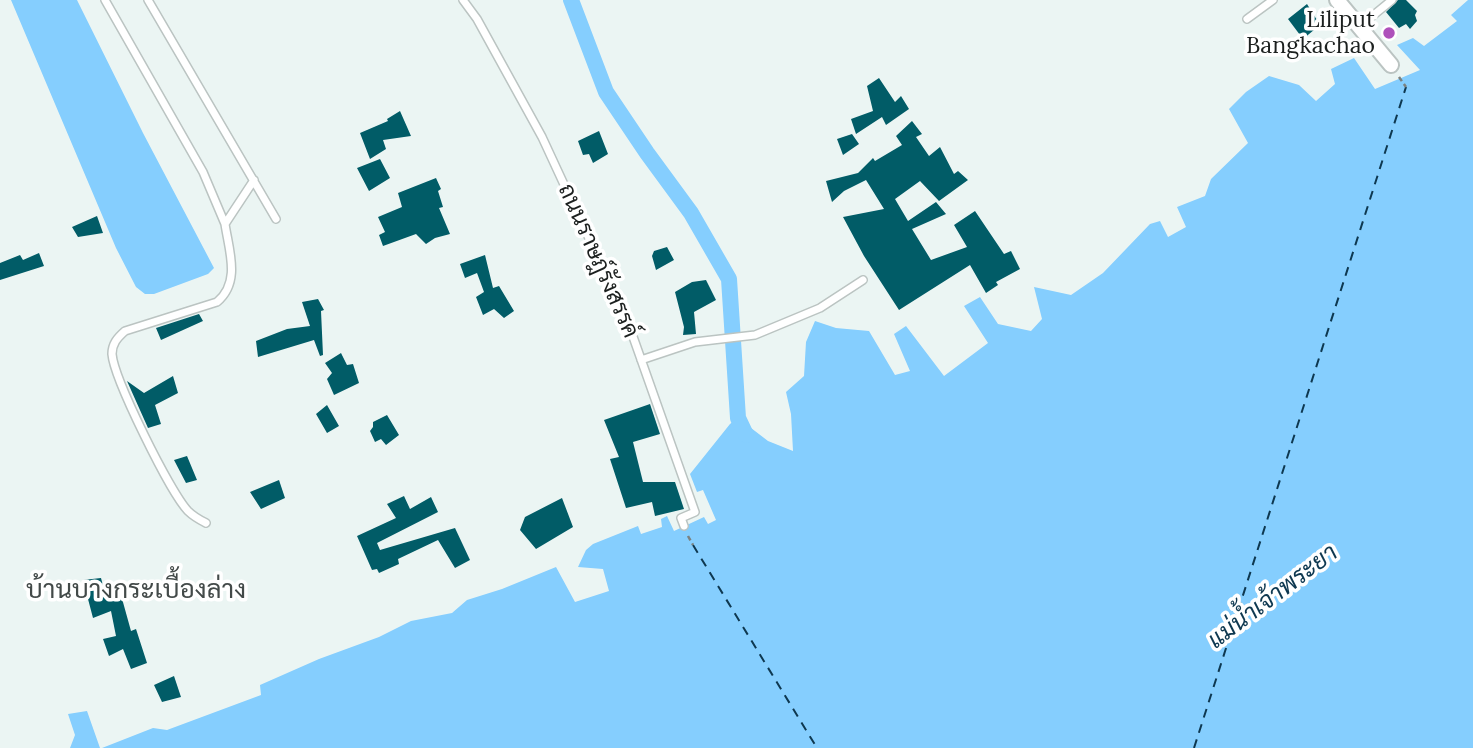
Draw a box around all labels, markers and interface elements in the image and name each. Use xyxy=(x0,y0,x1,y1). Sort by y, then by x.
place label: Liliput Bangkachao xyxy=(1246,6,1375,60)
marker: Liliput Bangkachao xyxy=(1381,25,1397,41)
street label: ถนนราษฎ์รังสรรค์ xyxy=(552,180,644,342)
water label: แม่น้ำเจ้าพระยา xyxy=(1202,539,1344,655)
district label: บ้านบางกระเบื้องล่าง xyxy=(26,575,246,607)

